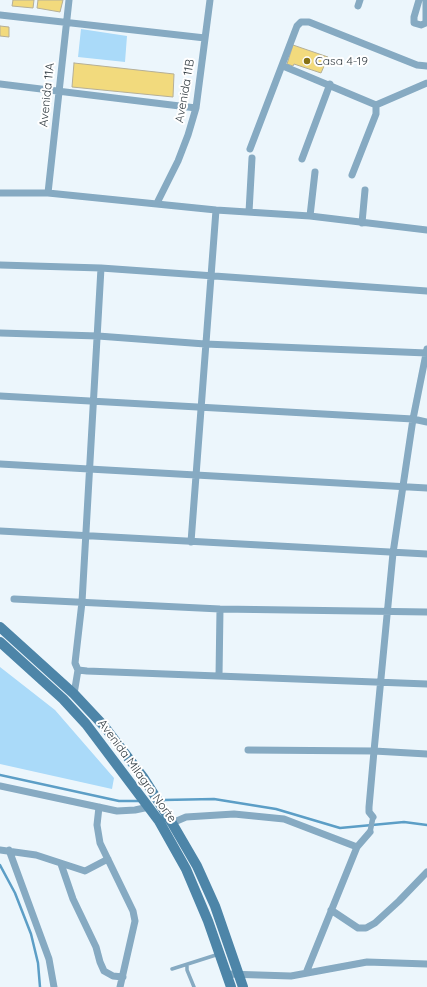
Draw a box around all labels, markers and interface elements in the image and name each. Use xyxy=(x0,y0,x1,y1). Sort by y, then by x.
place label: Casa 4-19 xyxy=(315,54,368,68)
marker: Casa 4-19 xyxy=(302,56,312,66)
street label: Avenida 11B xyxy=(172,58,198,124)
street label: Avenida 11A xyxy=(36,62,58,128)
street label: Avenida Milagro Norte xyxy=(95,717,179,825)

